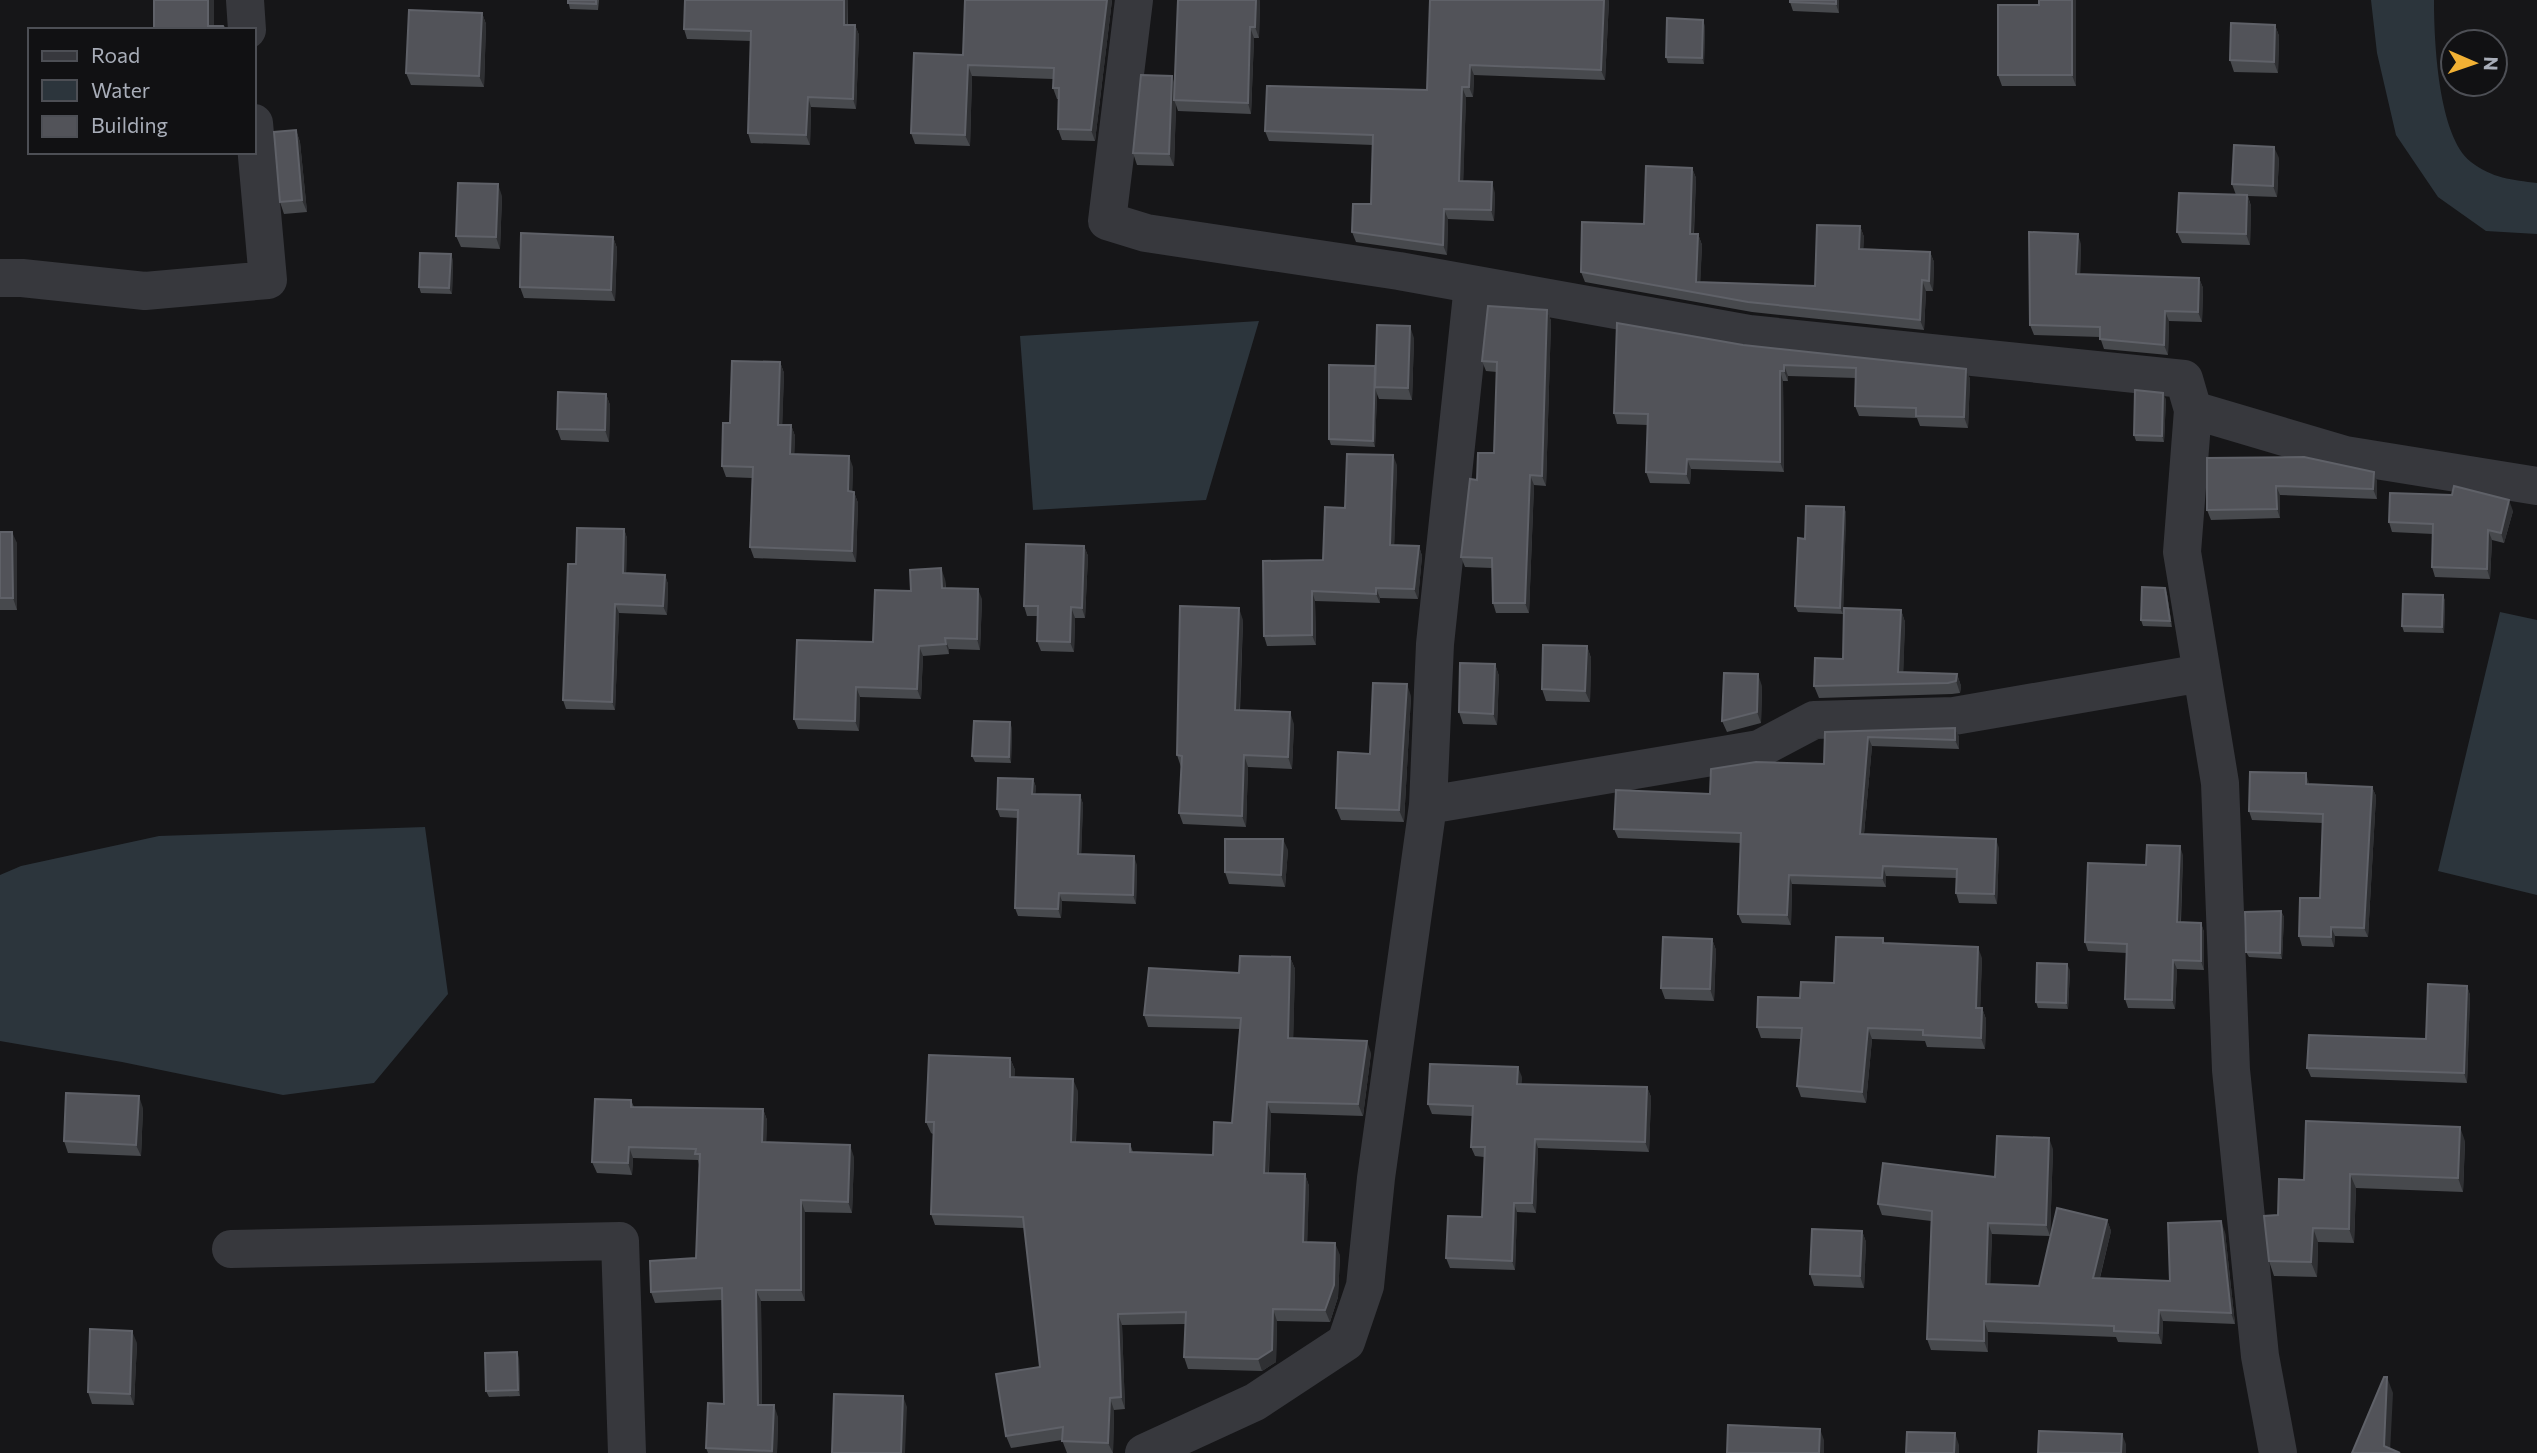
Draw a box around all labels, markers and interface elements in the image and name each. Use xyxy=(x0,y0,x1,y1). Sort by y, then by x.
legend xyxy=(28,28,256,154)
north arrow xyxy=(2439,28,2509,98)
text: Road xyxy=(91,42,140,67)
text: N xyxy=(2480,56,2503,71)
text: Water xyxy=(91,77,150,102)
text: Building xyxy=(91,112,168,137)

